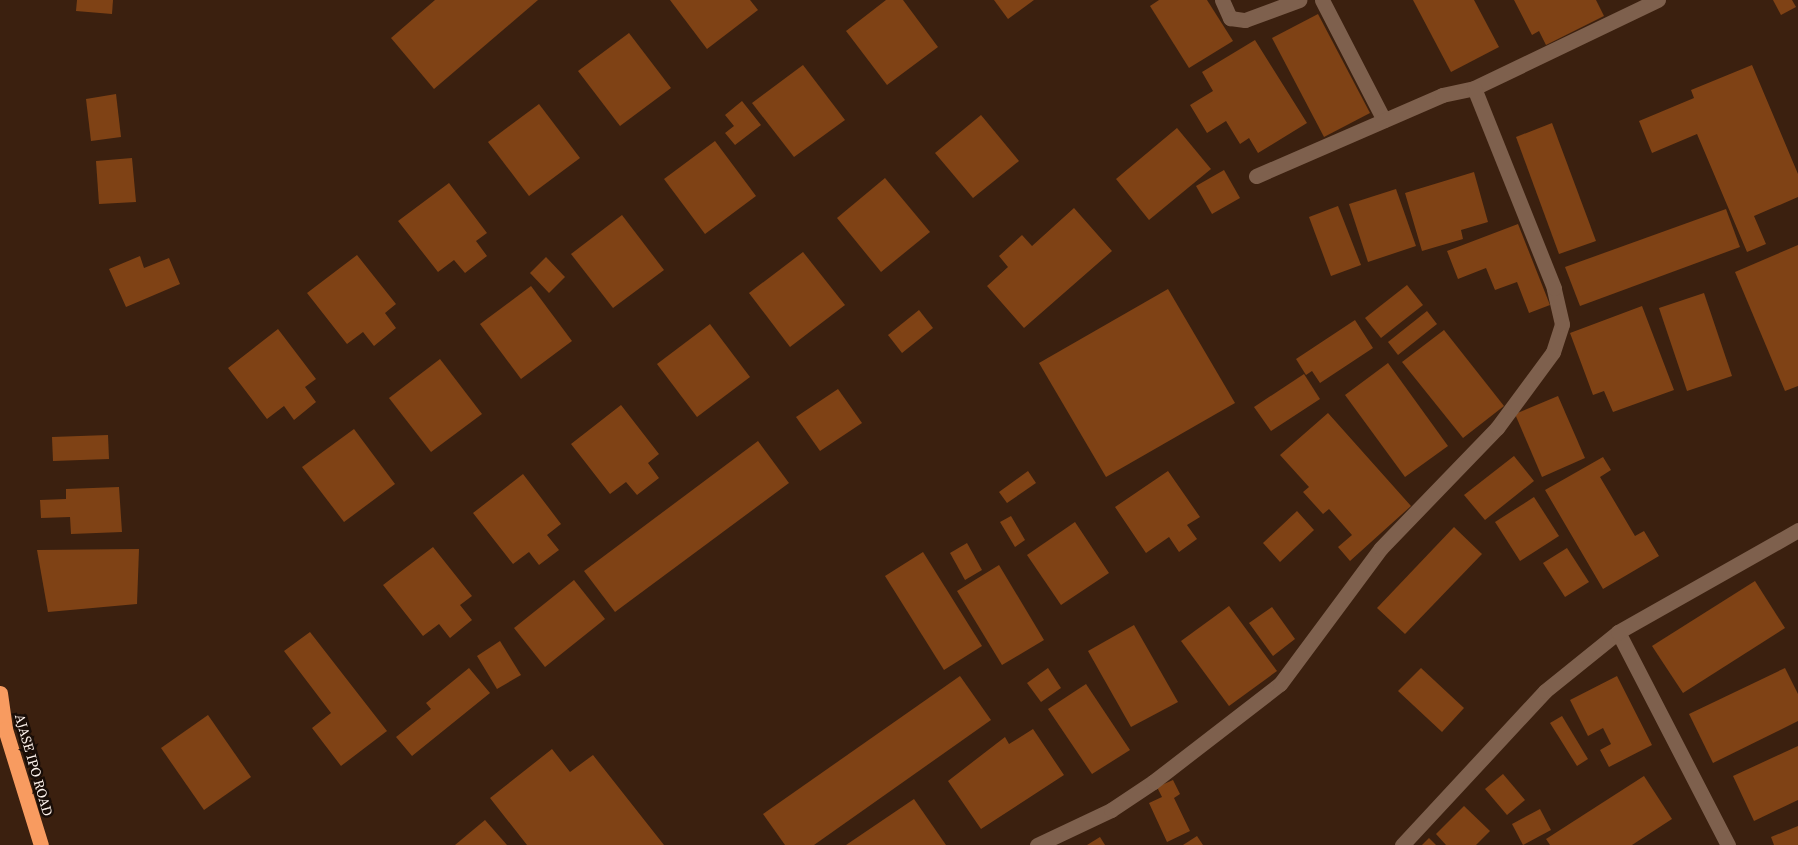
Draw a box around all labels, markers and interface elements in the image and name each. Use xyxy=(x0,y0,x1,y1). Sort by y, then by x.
street label: AJASE IPO ROAD xyxy=(11,712,57,818)

